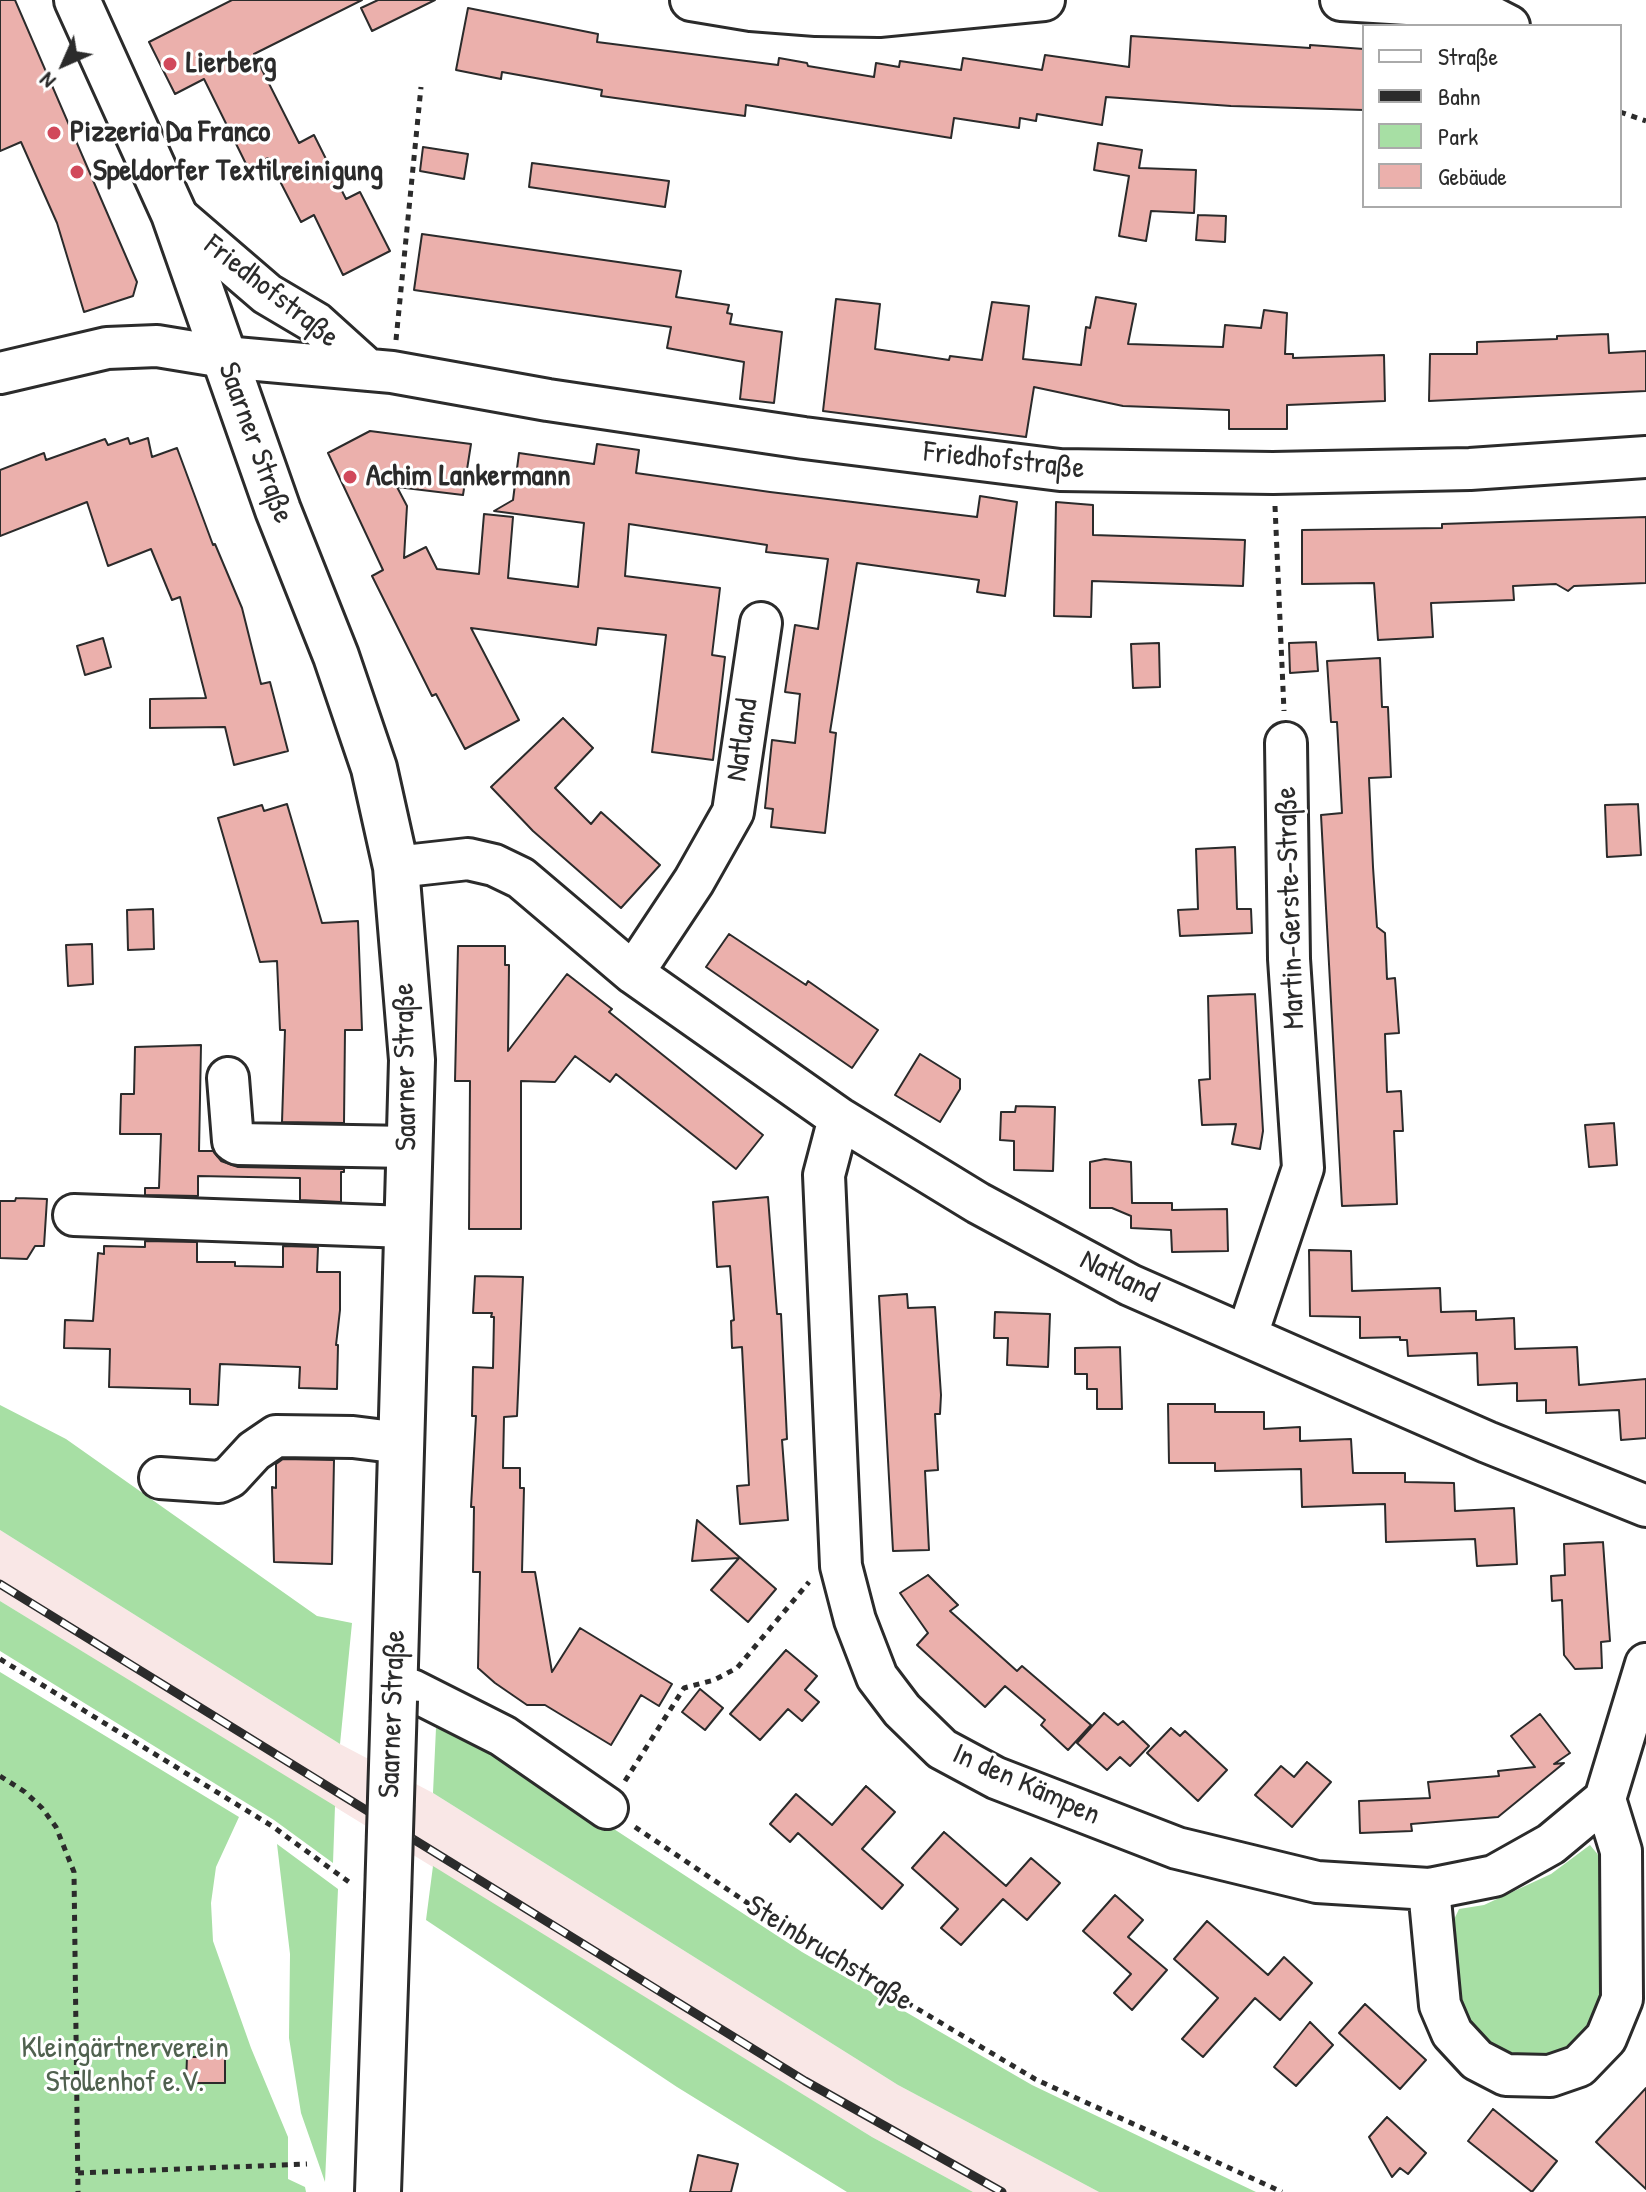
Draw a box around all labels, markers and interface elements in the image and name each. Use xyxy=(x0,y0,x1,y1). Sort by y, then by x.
north arrow xyxy=(24,24,104,104)
legend xyxy=(1362,24,1622,208)
text: Straße xyxy=(1438,40,1498,72)
place label: Lierberg xyxy=(186,46,277,82)
marker: Lierberg xyxy=(161,55,179,73)
text: N xyxy=(32,66,62,96)
text: Bahn xyxy=(1438,80,1481,112)
place label: Pizzeria Da Franco xyxy=(70,115,270,151)
text: Park xyxy=(1438,120,1478,152)
marker: Pizzeria Da Franco xyxy=(45,124,63,142)
place label: Speldorfer Textilreinigung xyxy=(93,154,383,190)
text: Gebäude xyxy=(1438,160,1507,192)
marker: Speldorfer Textilreinigung xyxy=(68,163,86,181)
street label: Friedhofstraße xyxy=(196,228,346,356)
street label: Saarner Straße xyxy=(209,358,301,528)
street label: Friedhofstraße xyxy=(922,435,1086,487)
place label: Achim Lankermann xyxy=(366,459,571,495)
marker: Achim Lankermann xyxy=(341,468,359,486)
street label: Natland xyxy=(719,696,767,784)
street label: Martin-Gerste-Straße xyxy=(1269,786,1313,1030)
street label: Saarner Straße xyxy=(387,983,425,1151)
street label: Natland xyxy=(1074,1243,1164,1311)
street label: Saarner Straße xyxy=(372,1629,414,1799)
street label: In den Kämpen xyxy=(947,1736,1105,1834)
street label: Steinbruchstraße xyxy=(739,1889,919,2019)
park label: Kleingärtnerverein Stollenhof e.V. xyxy=(21,2031,229,2102)

